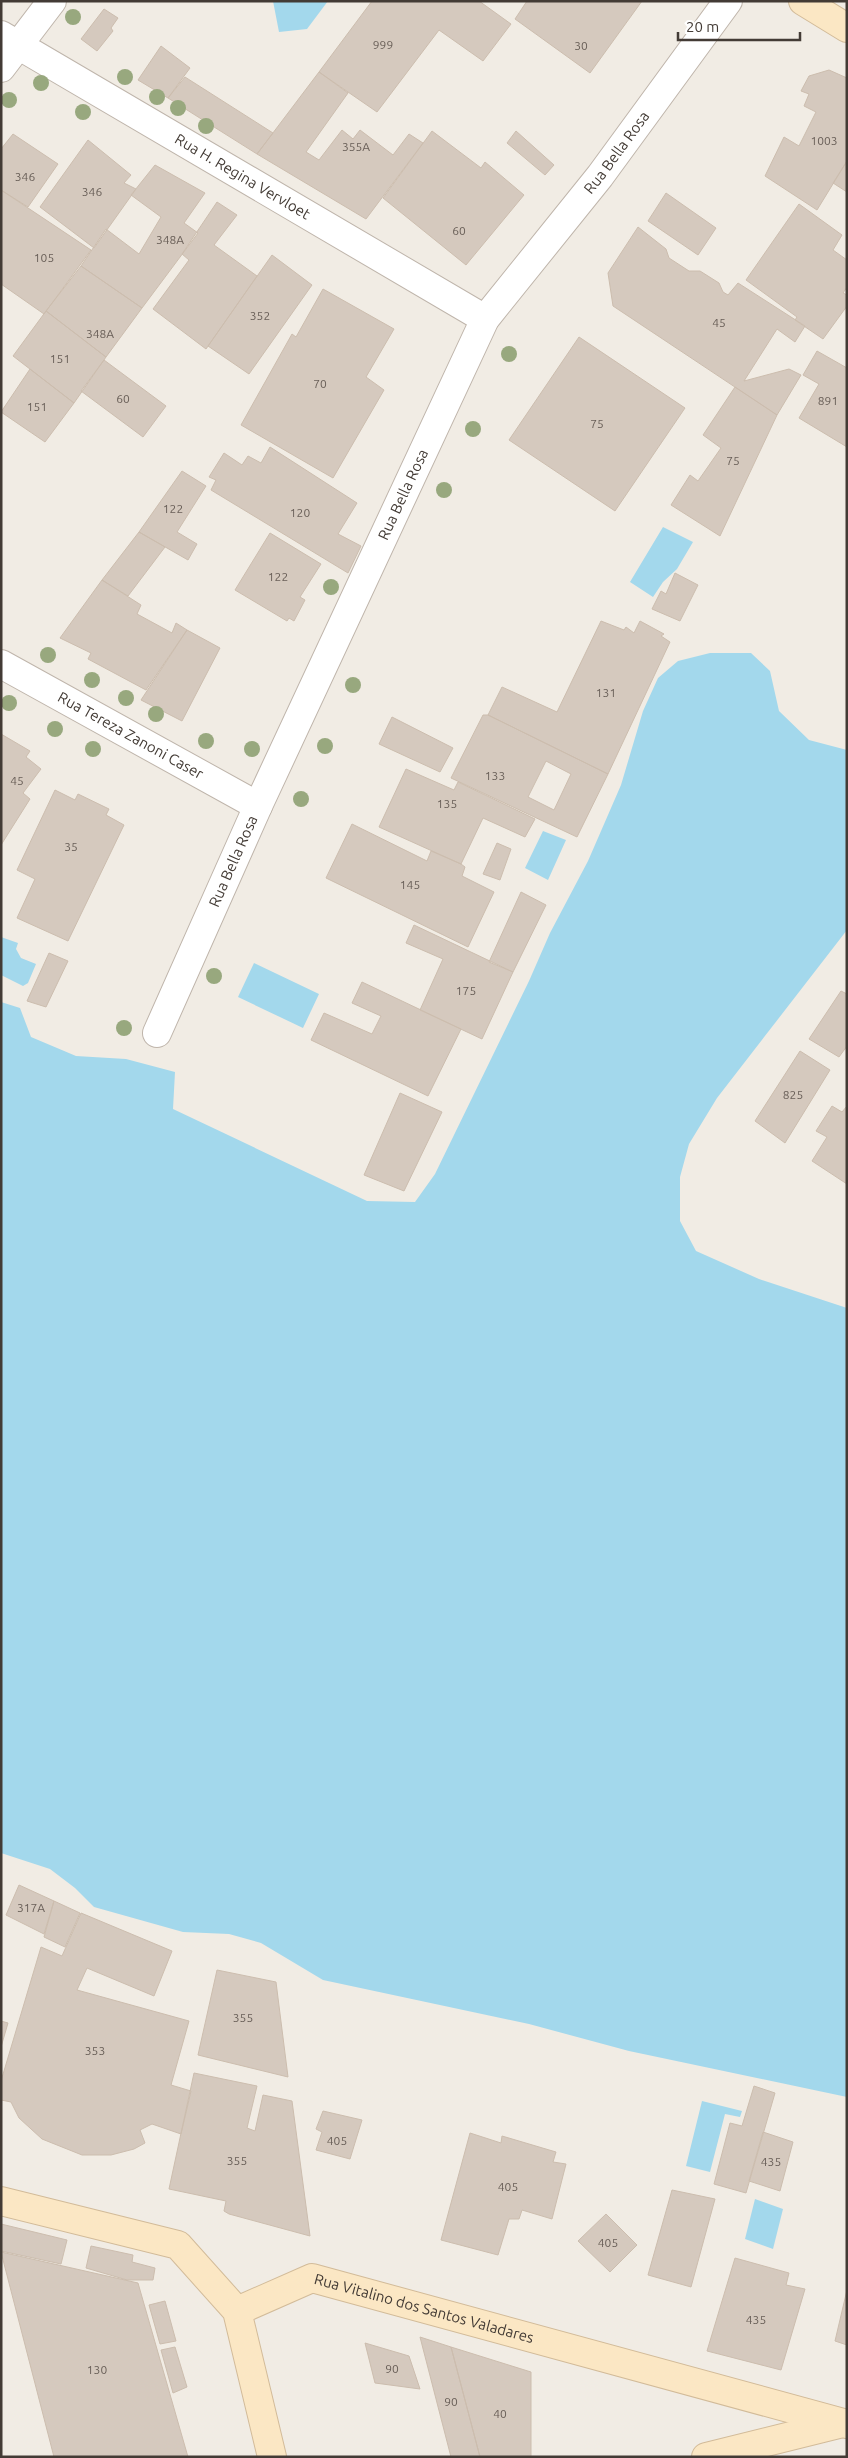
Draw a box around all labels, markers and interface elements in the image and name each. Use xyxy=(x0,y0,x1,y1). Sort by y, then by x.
scale bar xyxy=(678,10,800,42)
text: 20 m xyxy=(686,18,719,35)
house number: 999 xyxy=(373,38,393,51)
house number: 30 xyxy=(574,39,588,52)
street label: Rua Bella Rosa xyxy=(580,108,652,197)
street label: Rua H. Regina Vervloet xyxy=(172,130,313,223)
house number: 1003 xyxy=(810,134,838,147)
house number: 355A xyxy=(342,140,370,153)
house number: 346 xyxy=(15,170,35,183)
house number: 346 xyxy=(82,185,102,198)
house number: 60 xyxy=(452,224,466,237)
house number: 348A xyxy=(156,233,184,246)
house number: 105 xyxy=(34,251,54,264)
house number: 352 xyxy=(250,309,270,322)
house number: 45 xyxy=(712,316,726,329)
house number: 348A xyxy=(86,327,114,340)
house number: 151 xyxy=(50,352,70,365)
house number: 70 xyxy=(313,377,327,390)
house number: 60 xyxy=(116,392,130,405)
house number: 891 xyxy=(818,394,838,407)
house number: 151 xyxy=(27,400,47,413)
house number: 75 xyxy=(590,417,604,430)
street label: Rua Bella Rosa xyxy=(374,446,431,543)
house number: 75 xyxy=(726,454,740,467)
house number: 122 xyxy=(163,502,183,515)
house number: 120 xyxy=(290,506,310,519)
house number: 122 xyxy=(268,570,288,583)
house number: 131 xyxy=(596,686,616,699)
street label: Rua Tereza Zanoni Caser xyxy=(55,688,207,782)
house number: 133 xyxy=(485,769,505,782)
house number: 45 xyxy=(10,774,24,787)
house number: 135 xyxy=(437,797,457,810)
street label: Rua Bella Rosa xyxy=(205,813,261,909)
house number: 35 xyxy=(64,840,78,853)
house number: 145 xyxy=(400,878,420,891)
house number: 175 xyxy=(456,984,476,997)
house number: 825 xyxy=(783,1088,803,1101)
house number: 317A xyxy=(17,1901,45,1914)
house number: 355 xyxy=(233,2011,253,2024)
house number: 353 xyxy=(85,2044,105,2057)
house number: 405 xyxy=(327,2134,347,2147)
house number: 355 xyxy=(227,2154,247,2167)
house number: 435 xyxy=(761,2155,781,2168)
house number: 405 xyxy=(498,2180,518,2193)
house number: 405 xyxy=(598,2236,618,2249)
street label: Rua Vitalino dos Santos Valadares xyxy=(313,2270,536,2346)
house number: 435 xyxy=(746,2313,766,2326)
house number: 90 xyxy=(385,2362,399,2375)
house number: 130 xyxy=(87,2363,107,2376)
house number: 90 xyxy=(444,2395,458,2408)
house number: 40 xyxy=(493,2407,507,2420)

